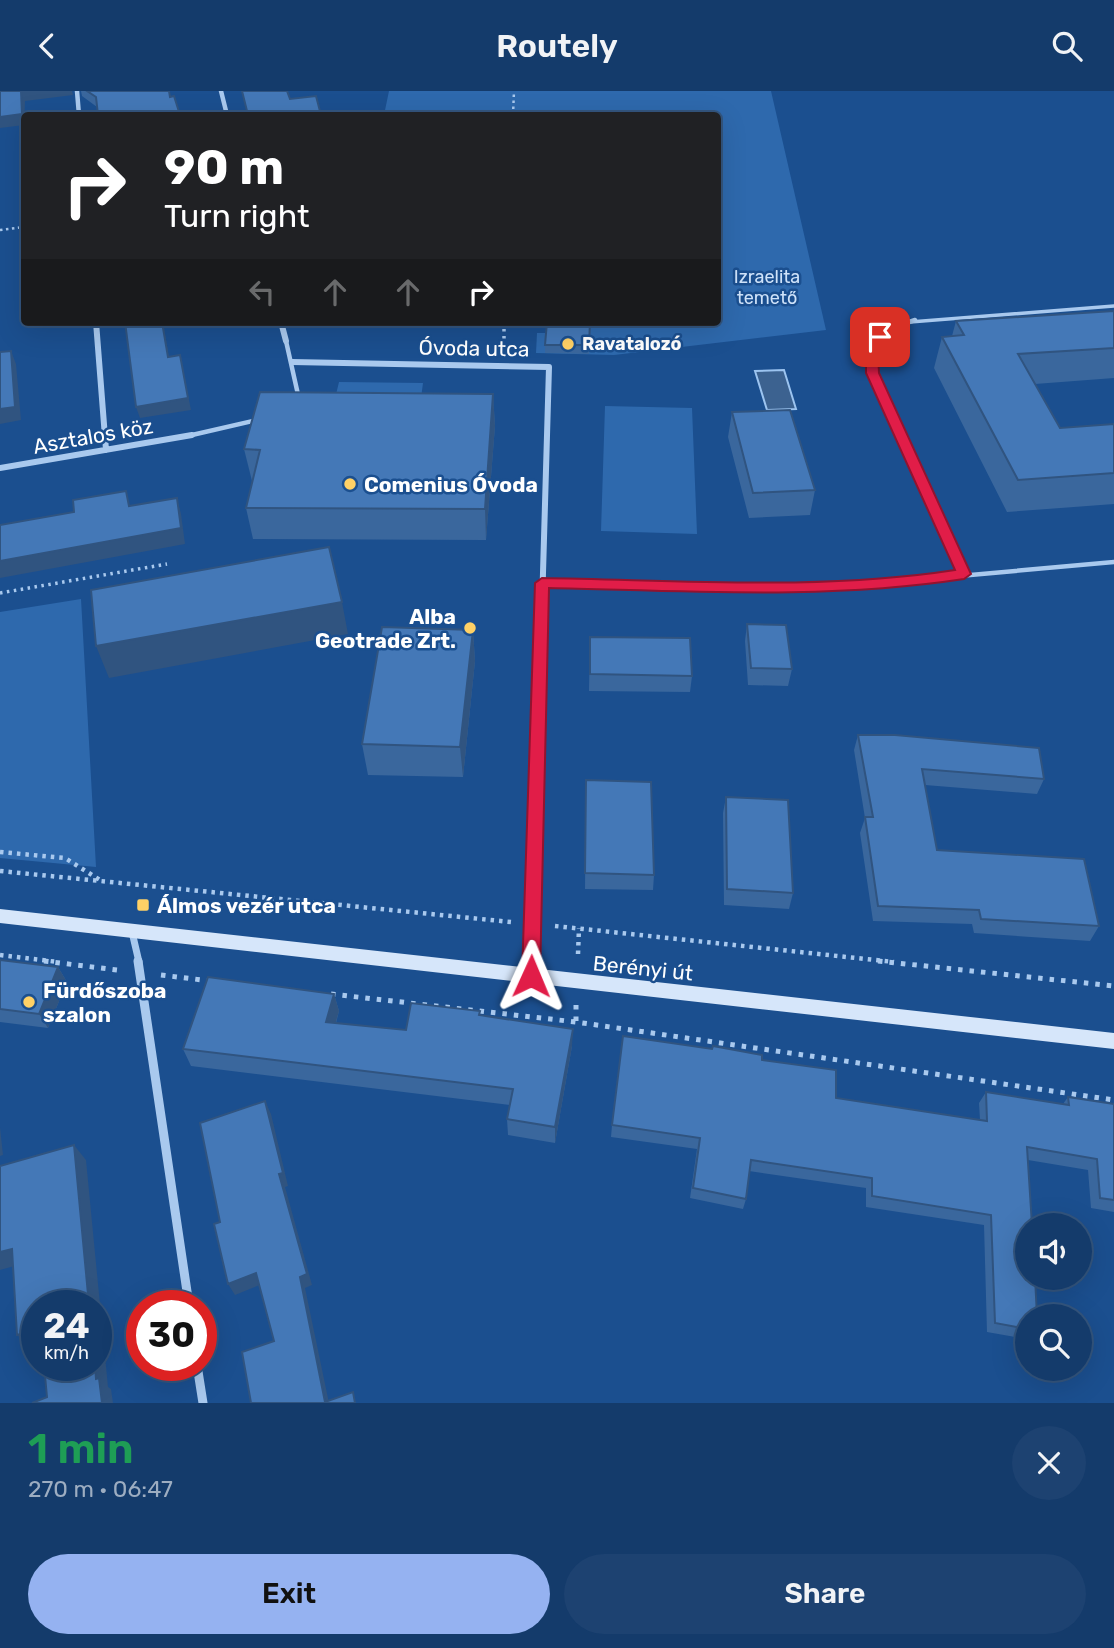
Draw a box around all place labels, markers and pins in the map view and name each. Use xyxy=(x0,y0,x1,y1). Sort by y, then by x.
pin xyxy=(850,307,910,367)
place label: Ravatalozó xyxy=(582,333,682,355)
marker: Ravatalozó xyxy=(560,336,576,352)
place label: Comenius Óvoda xyxy=(364,472,538,497)
marker: Comenius Óvoda xyxy=(342,476,358,492)
place label: Alba Geotrade Zrt. xyxy=(315,604,456,653)
marker: Alba Geotrade Zrt. xyxy=(462,620,478,636)
place label: Álmos vezér utca xyxy=(157,893,336,918)
marker: Álmos vezér utca xyxy=(135,897,151,913)
place label: Fürdőszoba szalon xyxy=(43,978,166,1027)
marker: Fürdőszoba szalon xyxy=(21,994,37,1010)

